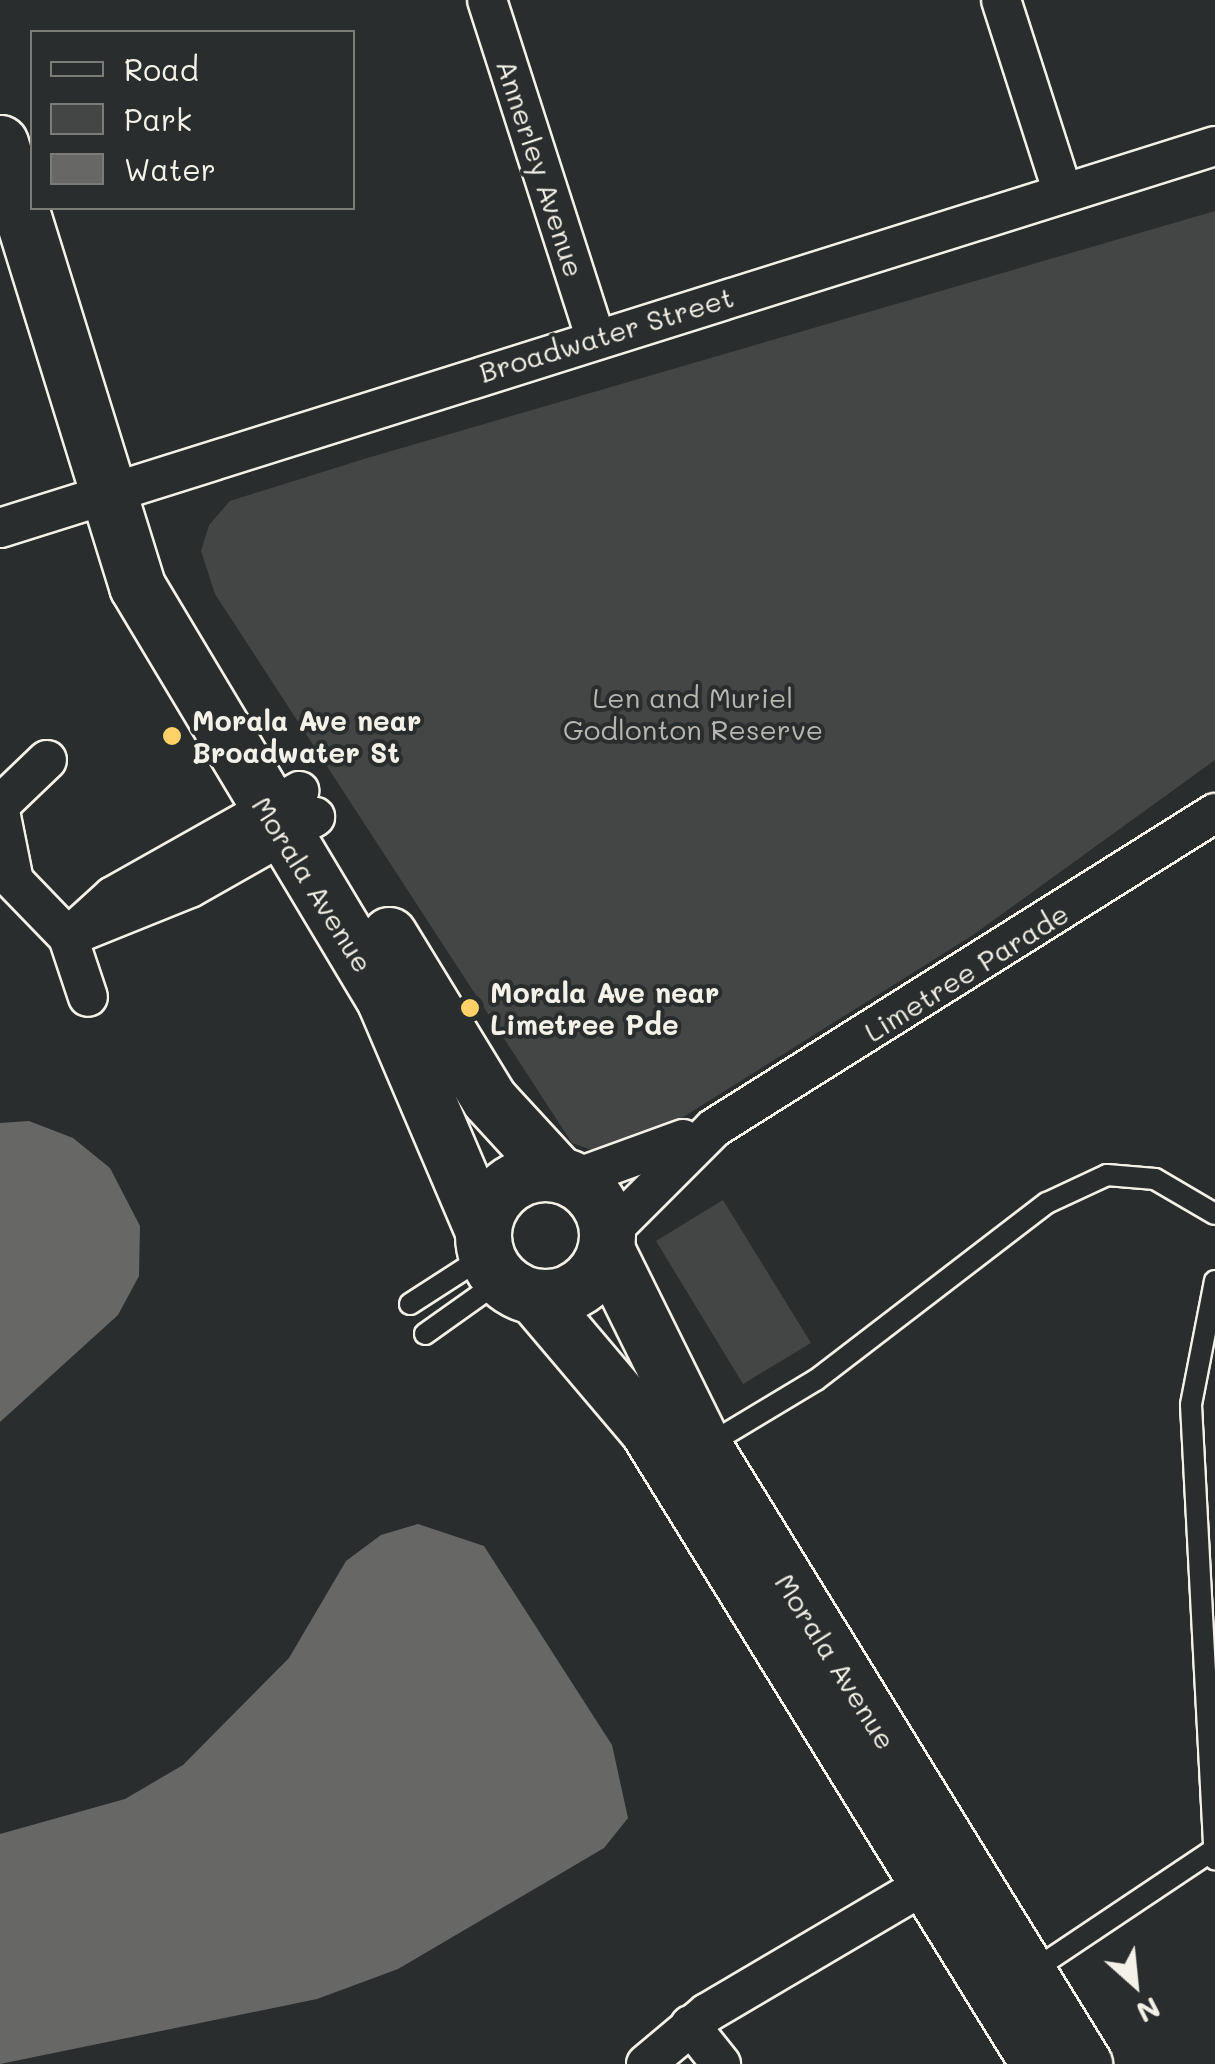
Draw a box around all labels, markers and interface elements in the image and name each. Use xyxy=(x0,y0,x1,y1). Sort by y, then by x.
legend xyxy=(30,30,355,210)
text: Road xyxy=(124,49,199,89)
street label: Annerley Avenue xyxy=(490,55,592,281)
text: Park xyxy=(124,99,192,139)
text: Water xyxy=(124,149,216,189)
street label: Broadwater Street xyxy=(475,279,737,389)
park label: Len and Muriel Godlonton Reserve xyxy=(563,680,823,746)
place label: Morala Ave near Broadwater St xyxy=(192,703,421,769)
marker: Morala Ave near Broadwater St xyxy=(161,725,183,747)
street label: Morala Avenue xyxy=(246,790,380,978)
street label: Limetree Parade xyxy=(858,896,1074,1048)
place label: Morala Ave near Limetree Pde xyxy=(490,975,719,1041)
marker: Morala Ave near Limetree Pde xyxy=(459,997,481,1019)
street label: Morala Avenue xyxy=(769,1567,903,1755)
north arrow xyxy=(1085,1934,1185,2034)
text: N xyxy=(1131,1990,1166,2032)

